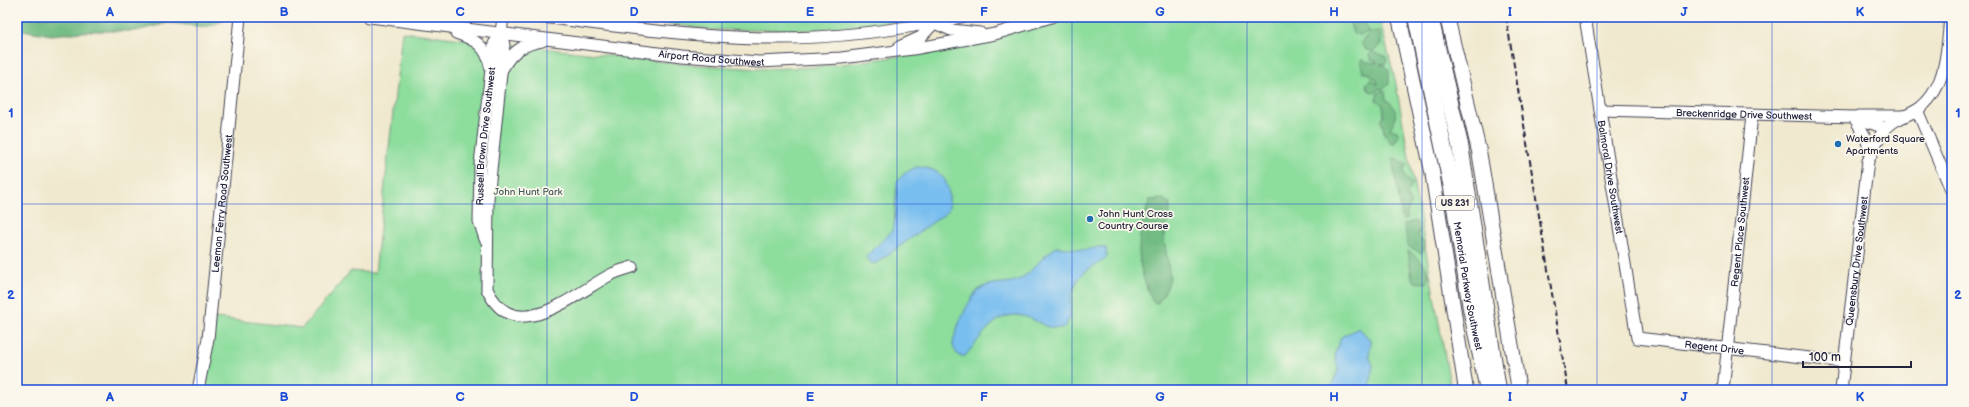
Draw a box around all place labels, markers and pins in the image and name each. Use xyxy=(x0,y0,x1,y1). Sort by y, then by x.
place label: Waterford Square Apartments xyxy=(1846,133,1925,157)
marker: Waterford Square Apartments xyxy=(1833,139,1843,149)
place label: John Hunt Cross Country Course xyxy=(1098,208,1173,232)
marker: John Hunt Cross Country Course xyxy=(1085,214,1095,224)

